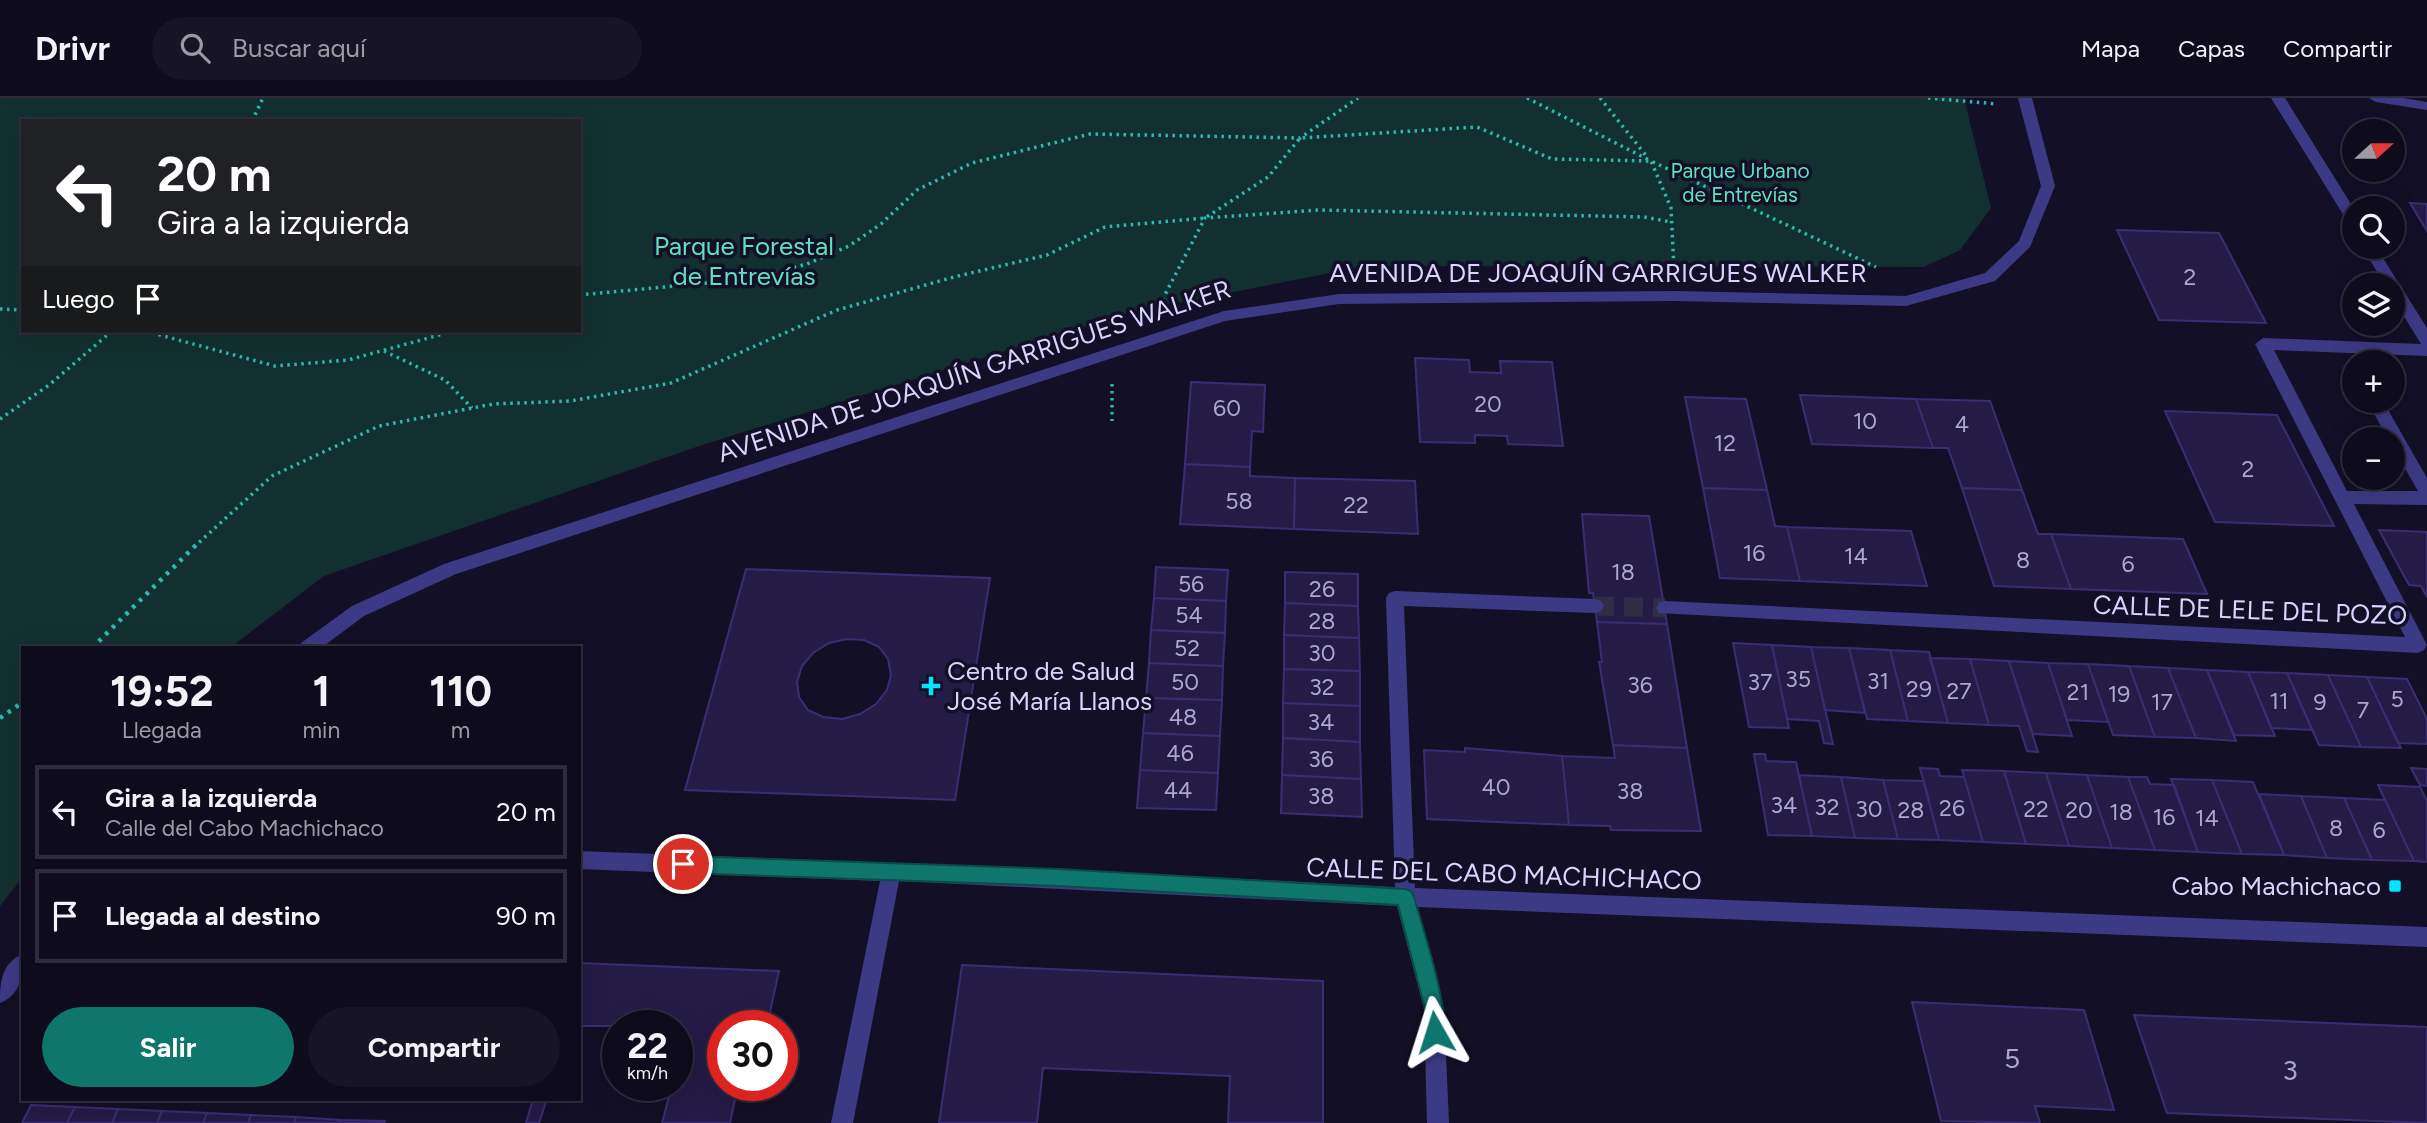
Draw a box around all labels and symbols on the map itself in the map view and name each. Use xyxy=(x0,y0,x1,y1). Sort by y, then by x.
north arrow xyxy=(2342,119,2404,182)
park label: Parque Urbano de Entrevías xyxy=(1670,158,1810,207)
park label: Parque Forestal de Entrevías xyxy=(654,230,834,292)
street label: AVENIDA DE JOAQUÍN GARRIGUES WALKER xyxy=(1329,257,1867,289)
house number: 2 xyxy=(2184,263,2196,291)
street label: AVENIDA DE JOAQUÍN GARRIGUES WALKER xyxy=(713,273,1235,469)
house number: 20 xyxy=(1474,390,1502,418)
house number: 60 xyxy=(1213,394,1241,422)
house number: 10 xyxy=(1853,407,1877,435)
house number: 4 xyxy=(1955,410,1969,438)
house number: 12 xyxy=(1714,429,1736,457)
house number: 2 xyxy=(2242,455,2254,483)
house number: 58 xyxy=(1225,487,1253,515)
house number: 22 xyxy=(1343,491,1369,519)
house number: 16 xyxy=(1743,539,1765,567)
house number: 14 xyxy=(1844,542,1868,570)
house number: 8 xyxy=(2016,546,2030,574)
house number: 6 xyxy=(2121,550,2135,578)
house number: 18 xyxy=(1611,558,1635,586)
house number: 56 xyxy=(1178,570,1204,598)
house number: 26 xyxy=(1309,575,1335,603)
street label: CALLE DE LELE DEL POZO xyxy=(2092,589,2408,631)
house number: 54 xyxy=(1175,601,1203,629)
house number: 28 xyxy=(1309,607,1335,635)
house number: 52 xyxy=(1174,634,1200,662)
house number: 30 xyxy=(1308,639,1336,667)
place label: Centro de Salud José María Llanos xyxy=(947,655,1152,717)
house number: 35 xyxy=(1785,665,1811,693)
house number: 31 xyxy=(1867,667,1889,695)
house number: 50 xyxy=(1171,668,1199,696)
house number: 37 xyxy=(1748,668,1772,696)
house number: 36 xyxy=(1627,671,1653,699)
house number: 32 xyxy=(1309,673,1335,701)
house number: 29 xyxy=(1906,675,1932,703)
marker: Centro de Salud José María Llanos xyxy=(921,676,941,696)
house number: 27 xyxy=(1946,677,1972,705)
house number: 21 xyxy=(2067,678,2089,706)
house number: 19 xyxy=(2108,680,2130,708)
house number: 5 xyxy=(2390,685,2404,713)
house number: 11 xyxy=(2270,687,2289,715)
house number: 17 xyxy=(2151,688,2173,716)
house number: 9 xyxy=(2313,688,2327,716)
house number: 7 xyxy=(2357,696,2369,724)
house number: 48 xyxy=(1169,703,1197,731)
house number: 34 xyxy=(1308,708,1334,736)
house number: 46 xyxy=(1166,739,1194,767)
house number: 36 xyxy=(1308,745,1334,773)
house number: 40 xyxy=(1481,773,1511,801)
house number: 44 xyxy=(1164,776,1192,804)
house number: 38 xyxy=(1617,777,1643,805)
house number: 38 xyxy=(1308,782,1334,810)
house number: 34 xyxy=(1771,791,1797,819)
house number: 32 xyxy=(1814,793,1840,821)
house number: 26 xyxy=(1939,794,1965,822)
house number: 30 xyxy=(1855,795,1883,823)
house number: 22 xyxy=(2023,795,2049,823)
house number: 28 xyxy=(1898,796,1924,824)
house number: 20 xyxy=(2065,796,2093,824)
house number: 18 xyxy=(2109,798,2133,826)
house number: 16 xyxy=(2153,803,2175,831)
house number: 14 xyxy=(2195,804,2219,832)
house number: 8 xyxy=(2329,814,2343,842)
house number: 6 xyxy=(2372,816,2386,844)
pin xyxy=(653,834,713,894)
street label: CALLE DEL CABO MACHICHACO xyxy=(1306,851,1702,897)
place label: Cabo Machichaco xyxy=(2171,870,2381,902)
marker: Cabo Machichaco xyxy=(2387,878,2403,894)
position arrow xyxy=(1398,995,1472,1069)
speed limit sign: 30 xyxy=(707,1010,798,1101)
house number: 5 xyxy=(2004,1041,2020,1075)
house number: 3 xyxy=(2282,1053,2298,1087)

